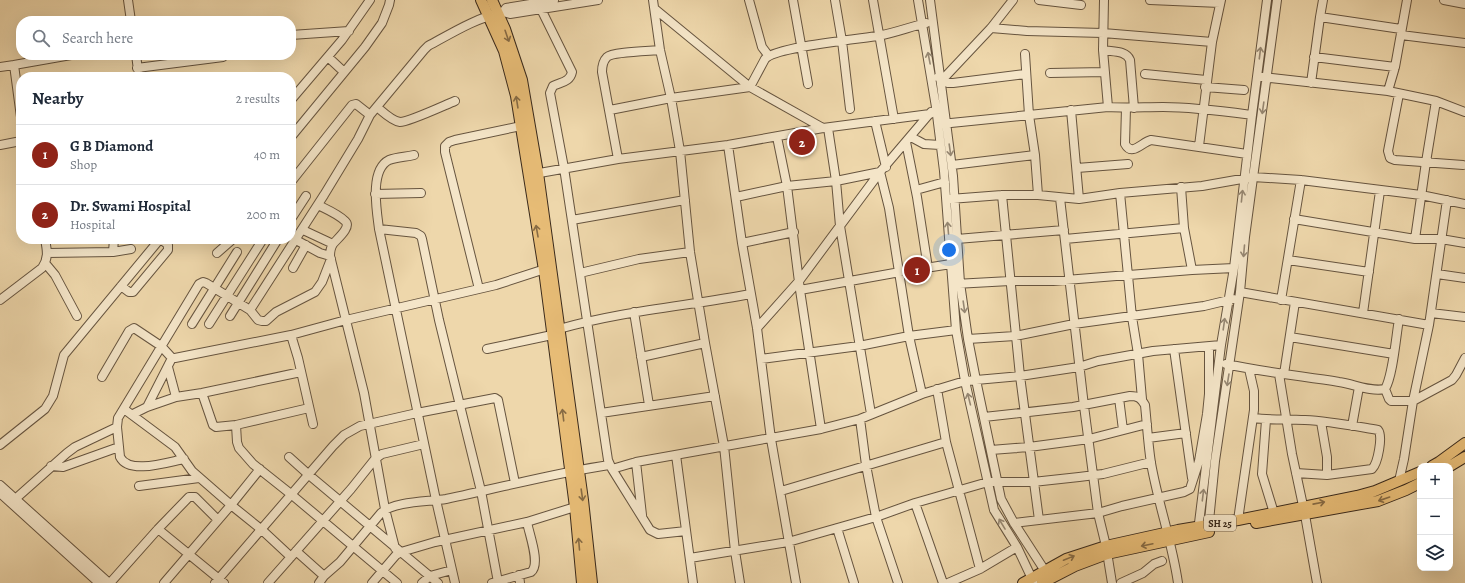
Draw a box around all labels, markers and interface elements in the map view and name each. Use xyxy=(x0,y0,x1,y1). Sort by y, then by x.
search box xyxy=(16,16,296,60)
icon: search xyxy=(30,27,52,49)
text: Search here xyxy=(62,28,133,48)
one-way arrow xyxy=(504,29,511,42)
one-way arrow xyxy=(1256,47,1264,60)
one-way arrow xyxy=(924,52,932,65)
text: Nearby xyxy=(32,87,83,110)
text: 2 results xyxy=(236,90,280,107)
one-way arrow xyxy=(513,96,521,109)
one-way arrow xyxy=(1259,101,1266,114)
pin: 2 xyxy=(789,127,815,157)
text: G B Diamond xyxy=(70,136,153,156)
one-way arrow xyxy=(946,143,953,156)
text: 1 xyxy=(43,146,47,163)
text: 40 m xyxy=(254,146,280,163)
text: Shop xyxy=(70,156,97,173)
one-way arrow xyxy=(1238,189,1246,202)
text: Dr. Swami Hospital xyxy=(70,196,191,216)
text: 2 xyxy=(42,206,48,223)
text: 200 m xyxy=(247,206,280,223)
text: Hospital xyxy=(70,216,115,233)
one-way arrow xyxy=(944,222,952,235)
one-way arrow xyxy=(533,225,541,238)
your location xyxy=(939,240,959,260)
one-way arrow xyxy=(1241,244,1248,257)
pin: 1 xyxy=(904,255,930,285)
one-way arrow xyxy=(960,300,968,313)
one-way arrow xyxy=(1220,318,1228,331)
one-way arrow xyxy=(1224,373,1232,386)
one-way arrow xyxy=(965,393,973,406)
one-way arrow xyxy=(559,409,566,422)
map controls xyxy=(1417,463,1453,571)
button: + xyxy=(1417,463,1453,499)
one-way arrow xyxy=(578,488,586,501)
one-way arrow xyxy=(1199,489,1206,502)
one-way arrow xyxy=(1379,495,1391,503)
one-way arrow xyxy=(1312,499,1325,507)
button: − xyxy=(1417,499,1453,535)
road number: SH 25 xyxy=(1204,515,1236,531)
one-way arrow xyxy=(998,518,1006,530)
button: layers xyxy=(1417,535,1453,571)
one-way arrow xyxy=(575,538,582,551)
one-way arrow xyxy=(1141,542,1154,550)
one-way arrow xyxy=(1063,554,1075,561)

